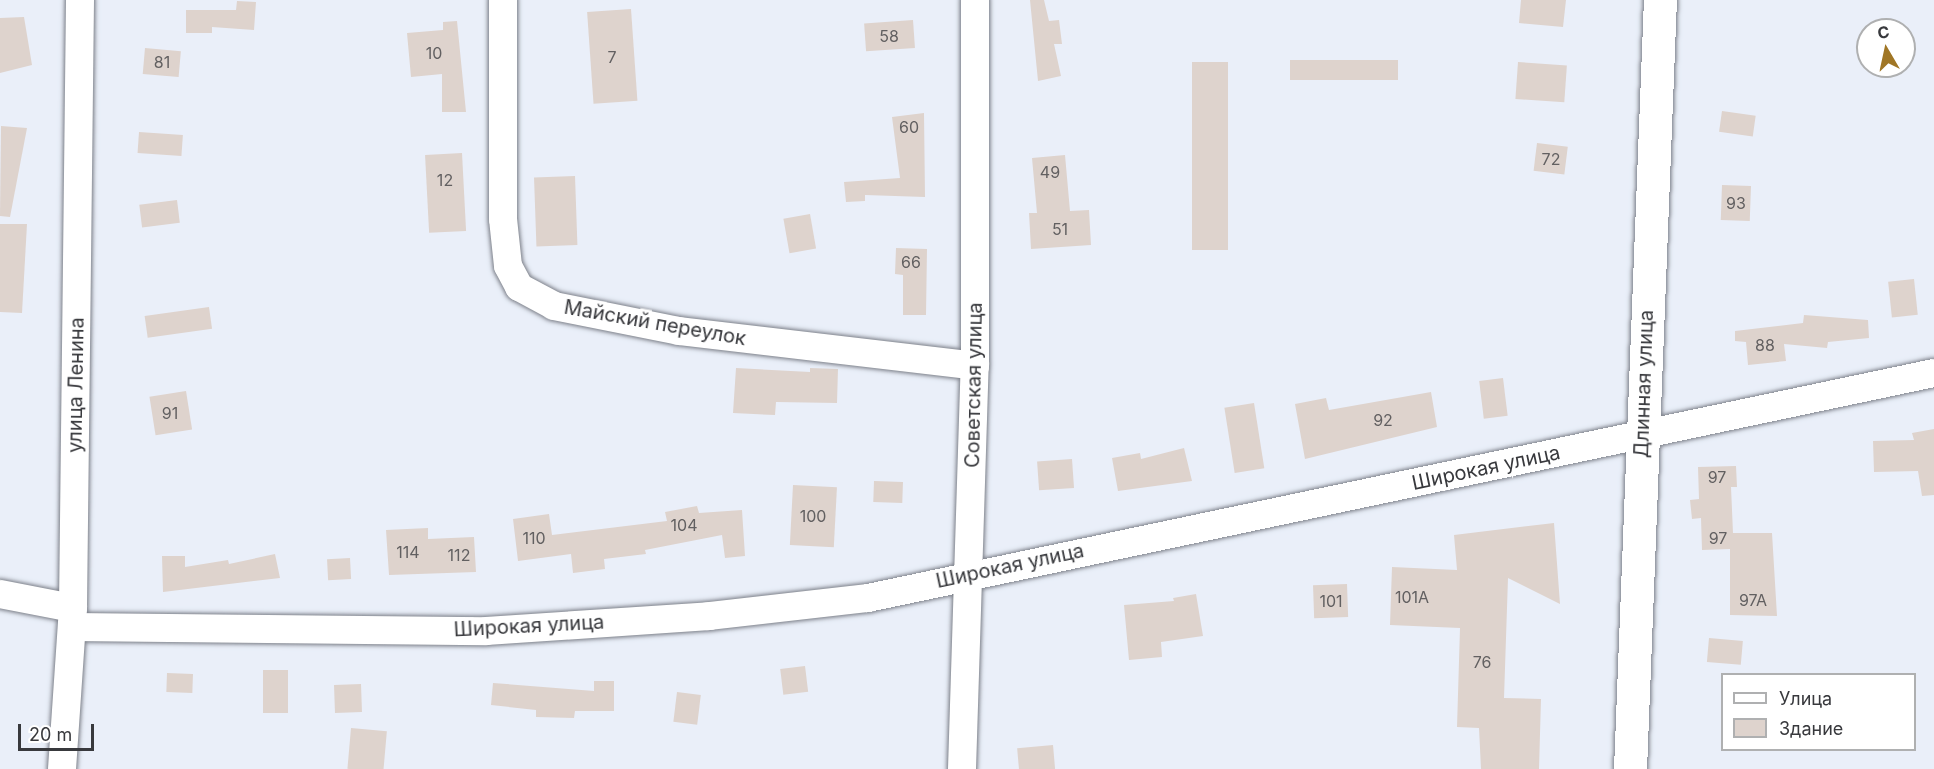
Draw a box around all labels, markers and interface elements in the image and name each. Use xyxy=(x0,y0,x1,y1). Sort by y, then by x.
north arrow xyxy=(1856,18,1916,78)
text: С xyxy=(1876,21,1891,43)
house number: 58 xyxy=(879,26,899,46)
house number: 10 xyxy=(426,43,442,63)
house number: 7 xyxy=(607,47,617,67)
house number: 81 xyxy=(154,52,170,72)
house number: 60 xyxy=(899,117,919,137)
house number: 72 xyxy=(1542,149,1560,169)
house number: 49 xyxy=(1040,162,1060,182)
house number: 12 xyxy=(437,170,453,190)
house number: 93 xyxy=(1726,193,1746,213)
house number: 51 xyxy=(1052,219,1068,239)
house number: 66 xyxy=(901,252,921,272)
street label: Майский переулок xyxy=(562,295,748,351)
street label: Советская улица xyxy=(961,302,987,468)
street label: Длинная улица xyxy=(1629,310,1659,458)
street label: улица Ленина xyxy=(63,317,89,453)
house number: 88 xyxy=(1755,335,1775,355)
house number: 91 xyxy=(162,403,178,423)
house number: 92 xyxy=(1373,410,1393,430)
street label: Широкая улица xyxy=(1410,441,1562,495)
house number: 97 xyxy=(1708,467,1726,487)
house number: 100 xyxy=(800,506,826,526)
house number: 104 xyxy=(671,515,697,535)
house number: 110 xyxy=(522,528,546,548)
house number: 97 xyxy=(1709,528,1727,548)
street label: Широкая улица xyxy=(934,539,1086,593)
house number: 114 xyxy=(396,542,420,562)
house number: 112 xyxy=(448,545,470,565)
house number: 101А xyxy=(1395,587,1429,607)
house number: 97А xyxy=(1739,590,1767,610)
house number: 101 xyxy=(1319,591,1343,611)
street label: Широкая улица xyxy=(453,610,605,642)
house number: 76 xyxy=(1473,652,1491,672)
legend xyxy=(1721,673,1916,751)
text: Улица xyxy=(1779,688,1832,709)
scale bar xyxy=(21,712,98,750)
text: Здание xyxy=(1779,718,1843,739)
text: 20 m xyxy=(29,724,72,745)

